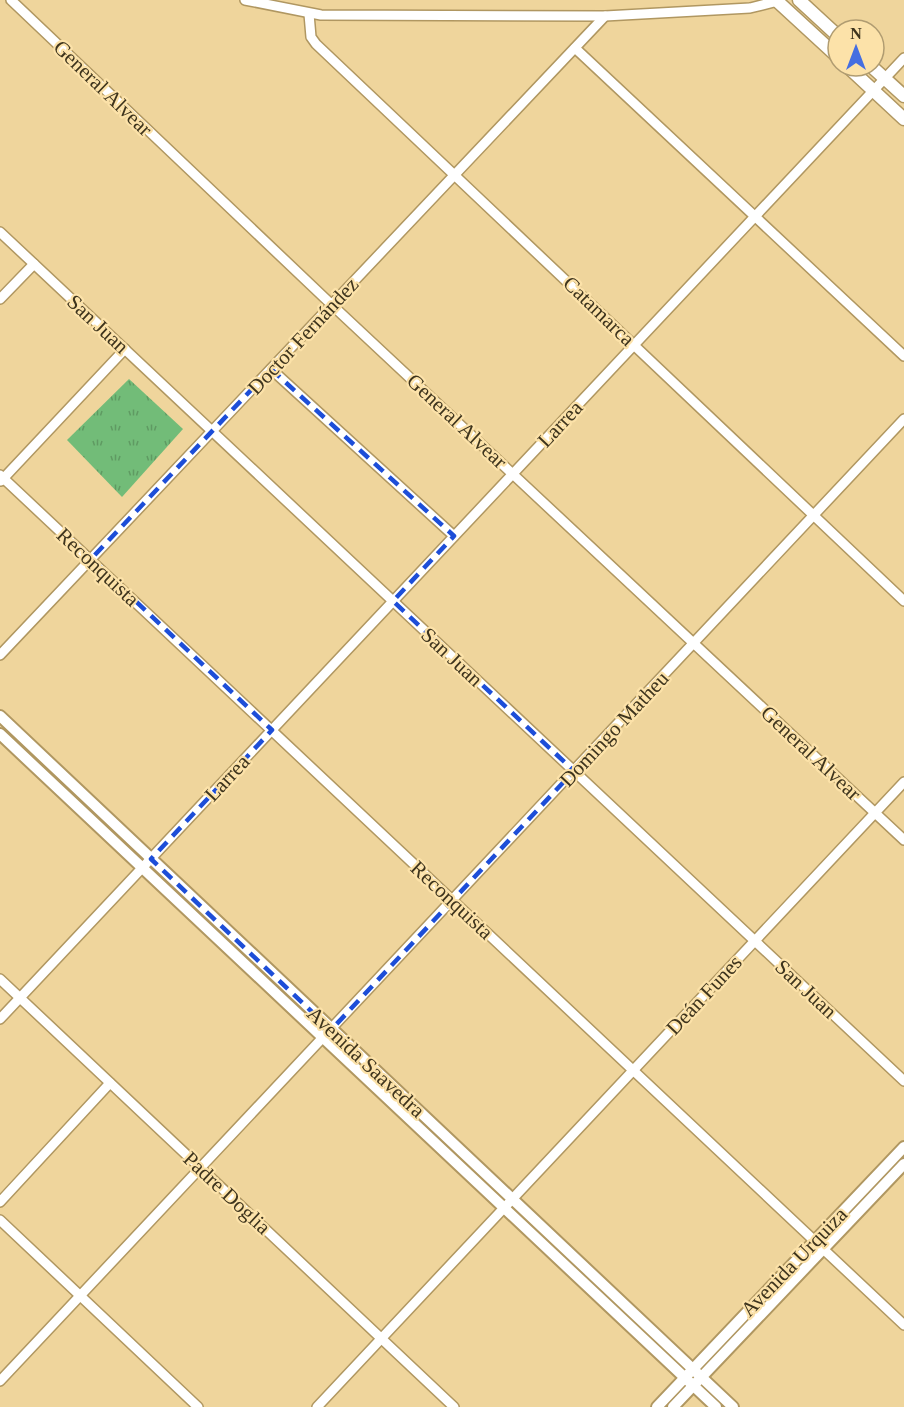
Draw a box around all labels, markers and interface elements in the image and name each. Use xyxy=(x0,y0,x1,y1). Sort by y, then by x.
north arrow xyxy=(826,18,886,78)
text: N xyxy=(850,25,862,42)
street label: General Alvear xyxy=(49,35,157,141)
street label: Catamarca xyxy=(558,271,640,351)
street label: Doctor Fernández xyxy=(243,273,363,399)
street label: San Juan xyxy=(62,290,134,359)
street label: General Alvear xyxy=(402,369,512,473)
street label: Larrea xyxy=(533,395,588,452)
street label: Reconquista xyxy=(52,523,145,612)
street label: San Juan xyxy=(416,623,488,692)
street label: Domingo Matheu xyxy=(555,666,674,792)
street label: General Alvear xyxy=(756,701,866,805)
street label: Larrea xyxy=(200,749,255,806)
street label: Reconquista xyxy=(406,856,499,945)
street label: Deán Funes xyxy=(661,950,747,1040)
street label: San Juan xyxy=(770,955,842,1024)
street label: Avenida Saavedra xyxy=(302,1001,430,1123)
street label: Padre Doglia xyxy=(179,1147,276,1240)
street label: Avenida Urquiza xyxy=(736,1202,853,1322)

